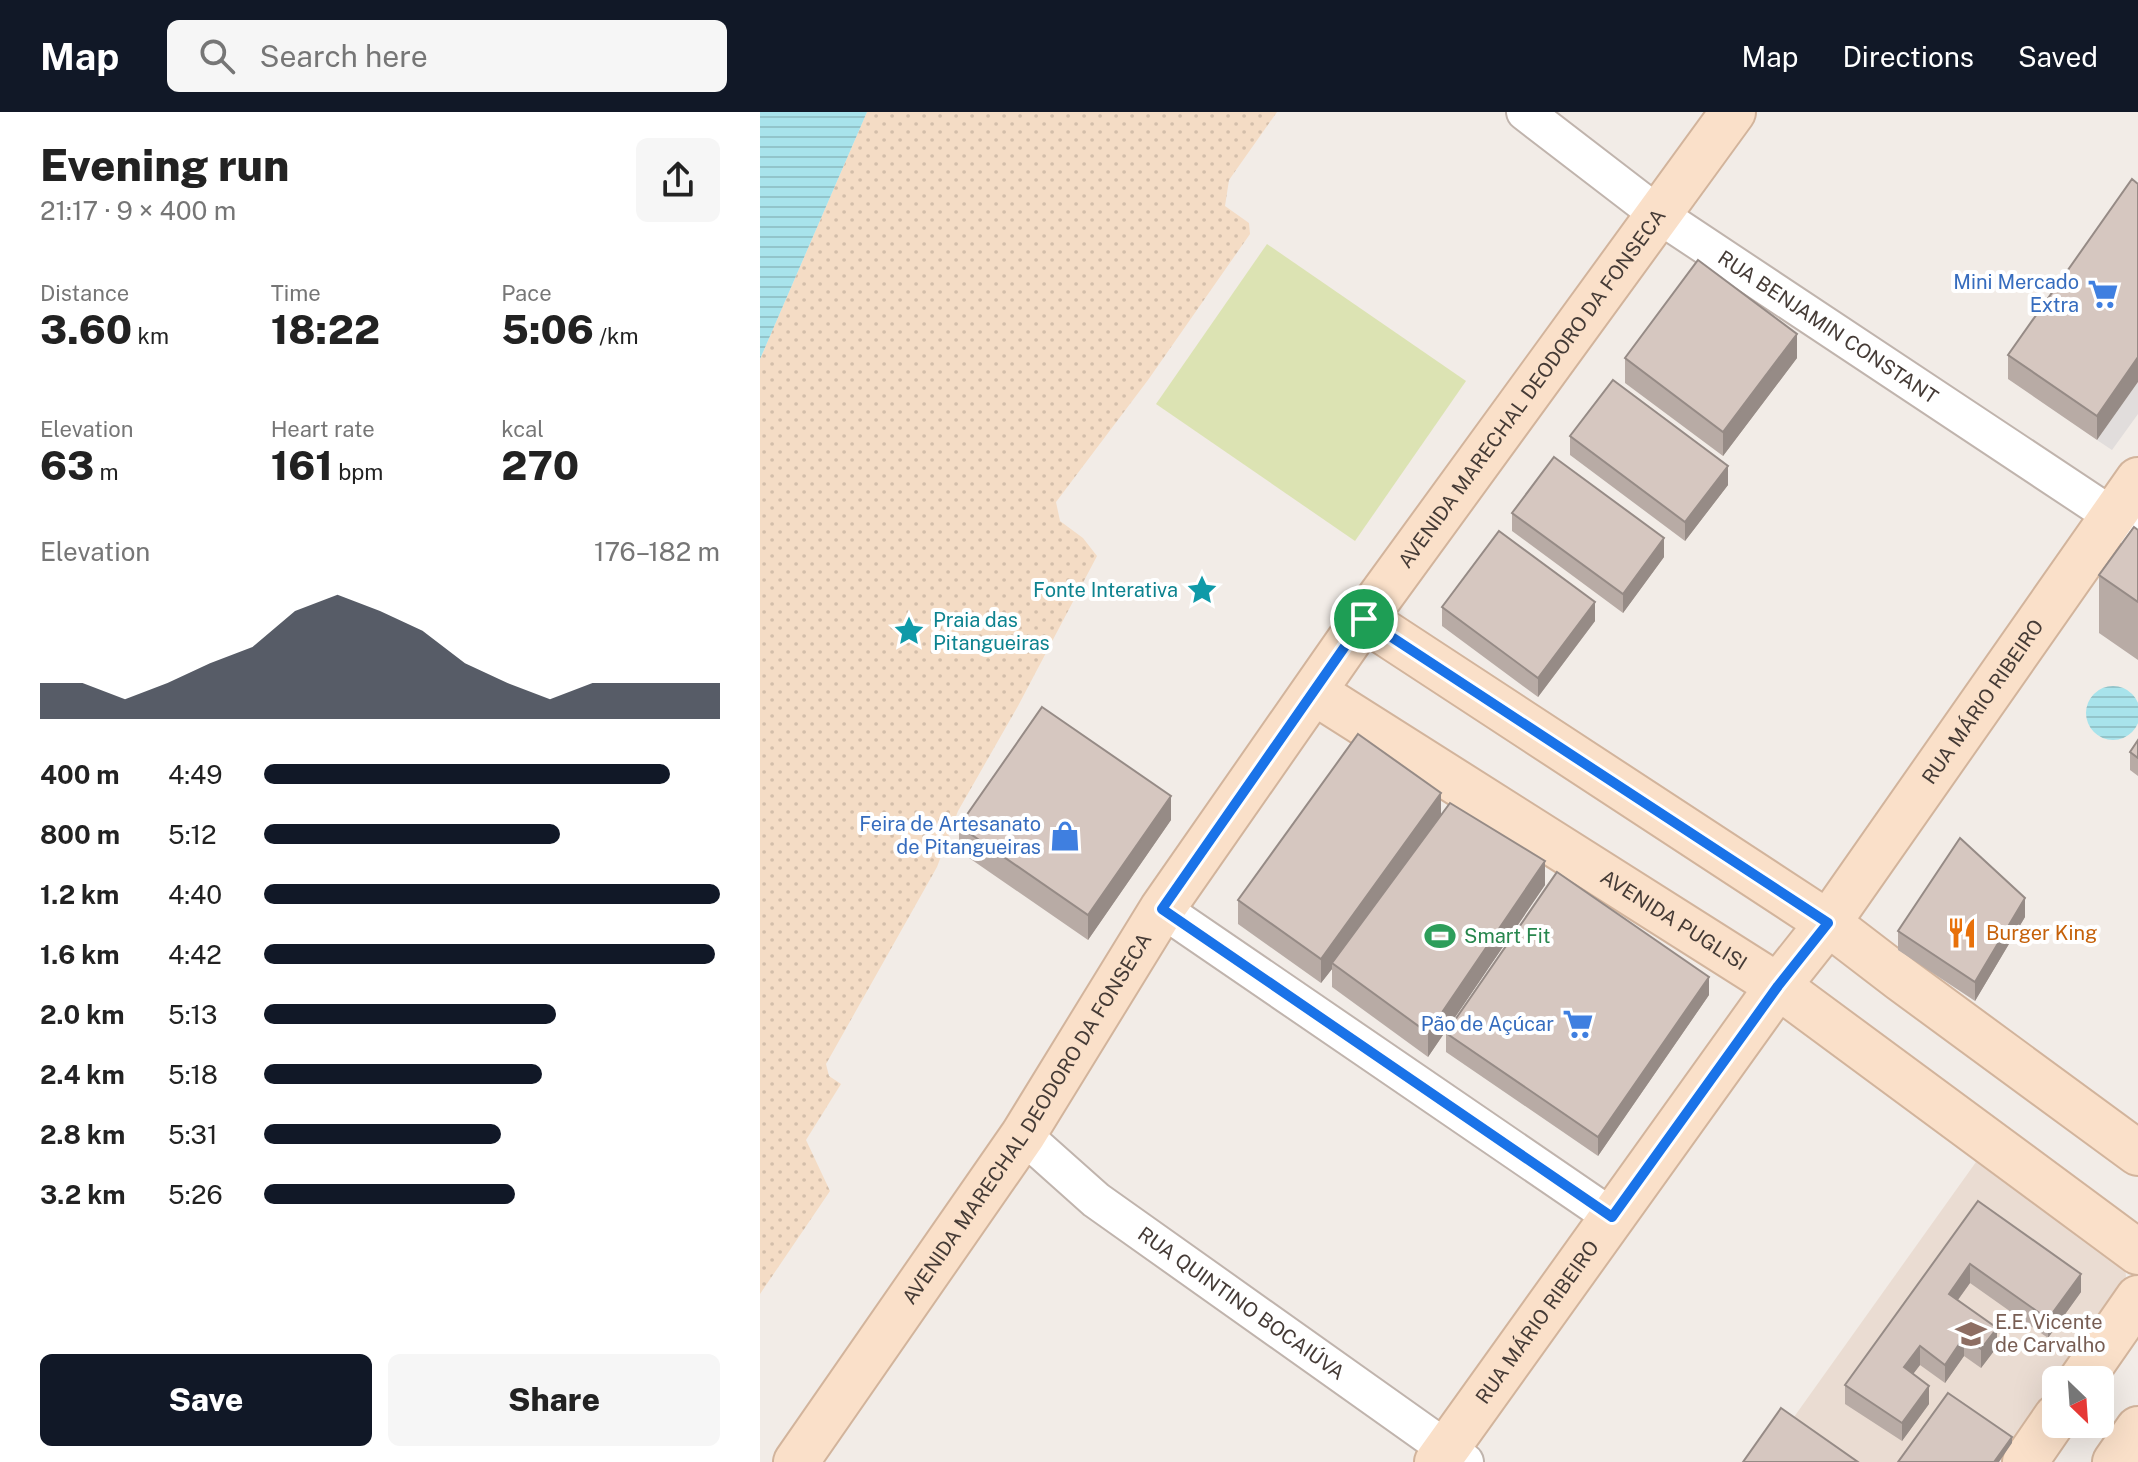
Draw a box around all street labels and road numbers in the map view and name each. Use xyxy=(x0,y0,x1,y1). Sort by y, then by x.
street label: AVENIDA MARECHAL DEODORO DA FONSECA xyxy=(1393,204,1671,573)
street label: RUA BENJAMIN CONSTANT xyxy=(1713,246,1943,409)
street label: RUA MÁRIO RIBEIRO xyxy=(1917,615,2049,789)
street label: AVENIDA PUGLISI xyxy=(1596,865,1752,975)
street label: AVENIDA MARECHAL DEODORO DA FONSECA xyxy=(897,928,1156,1309)
street label: RUA QUINTINO BOCAIÚVA xyxy=(1133,1222,1349,1385)
street label: RUA MÁRIO RIBEIRO xyxy=(1471,1236,1604,1409)

